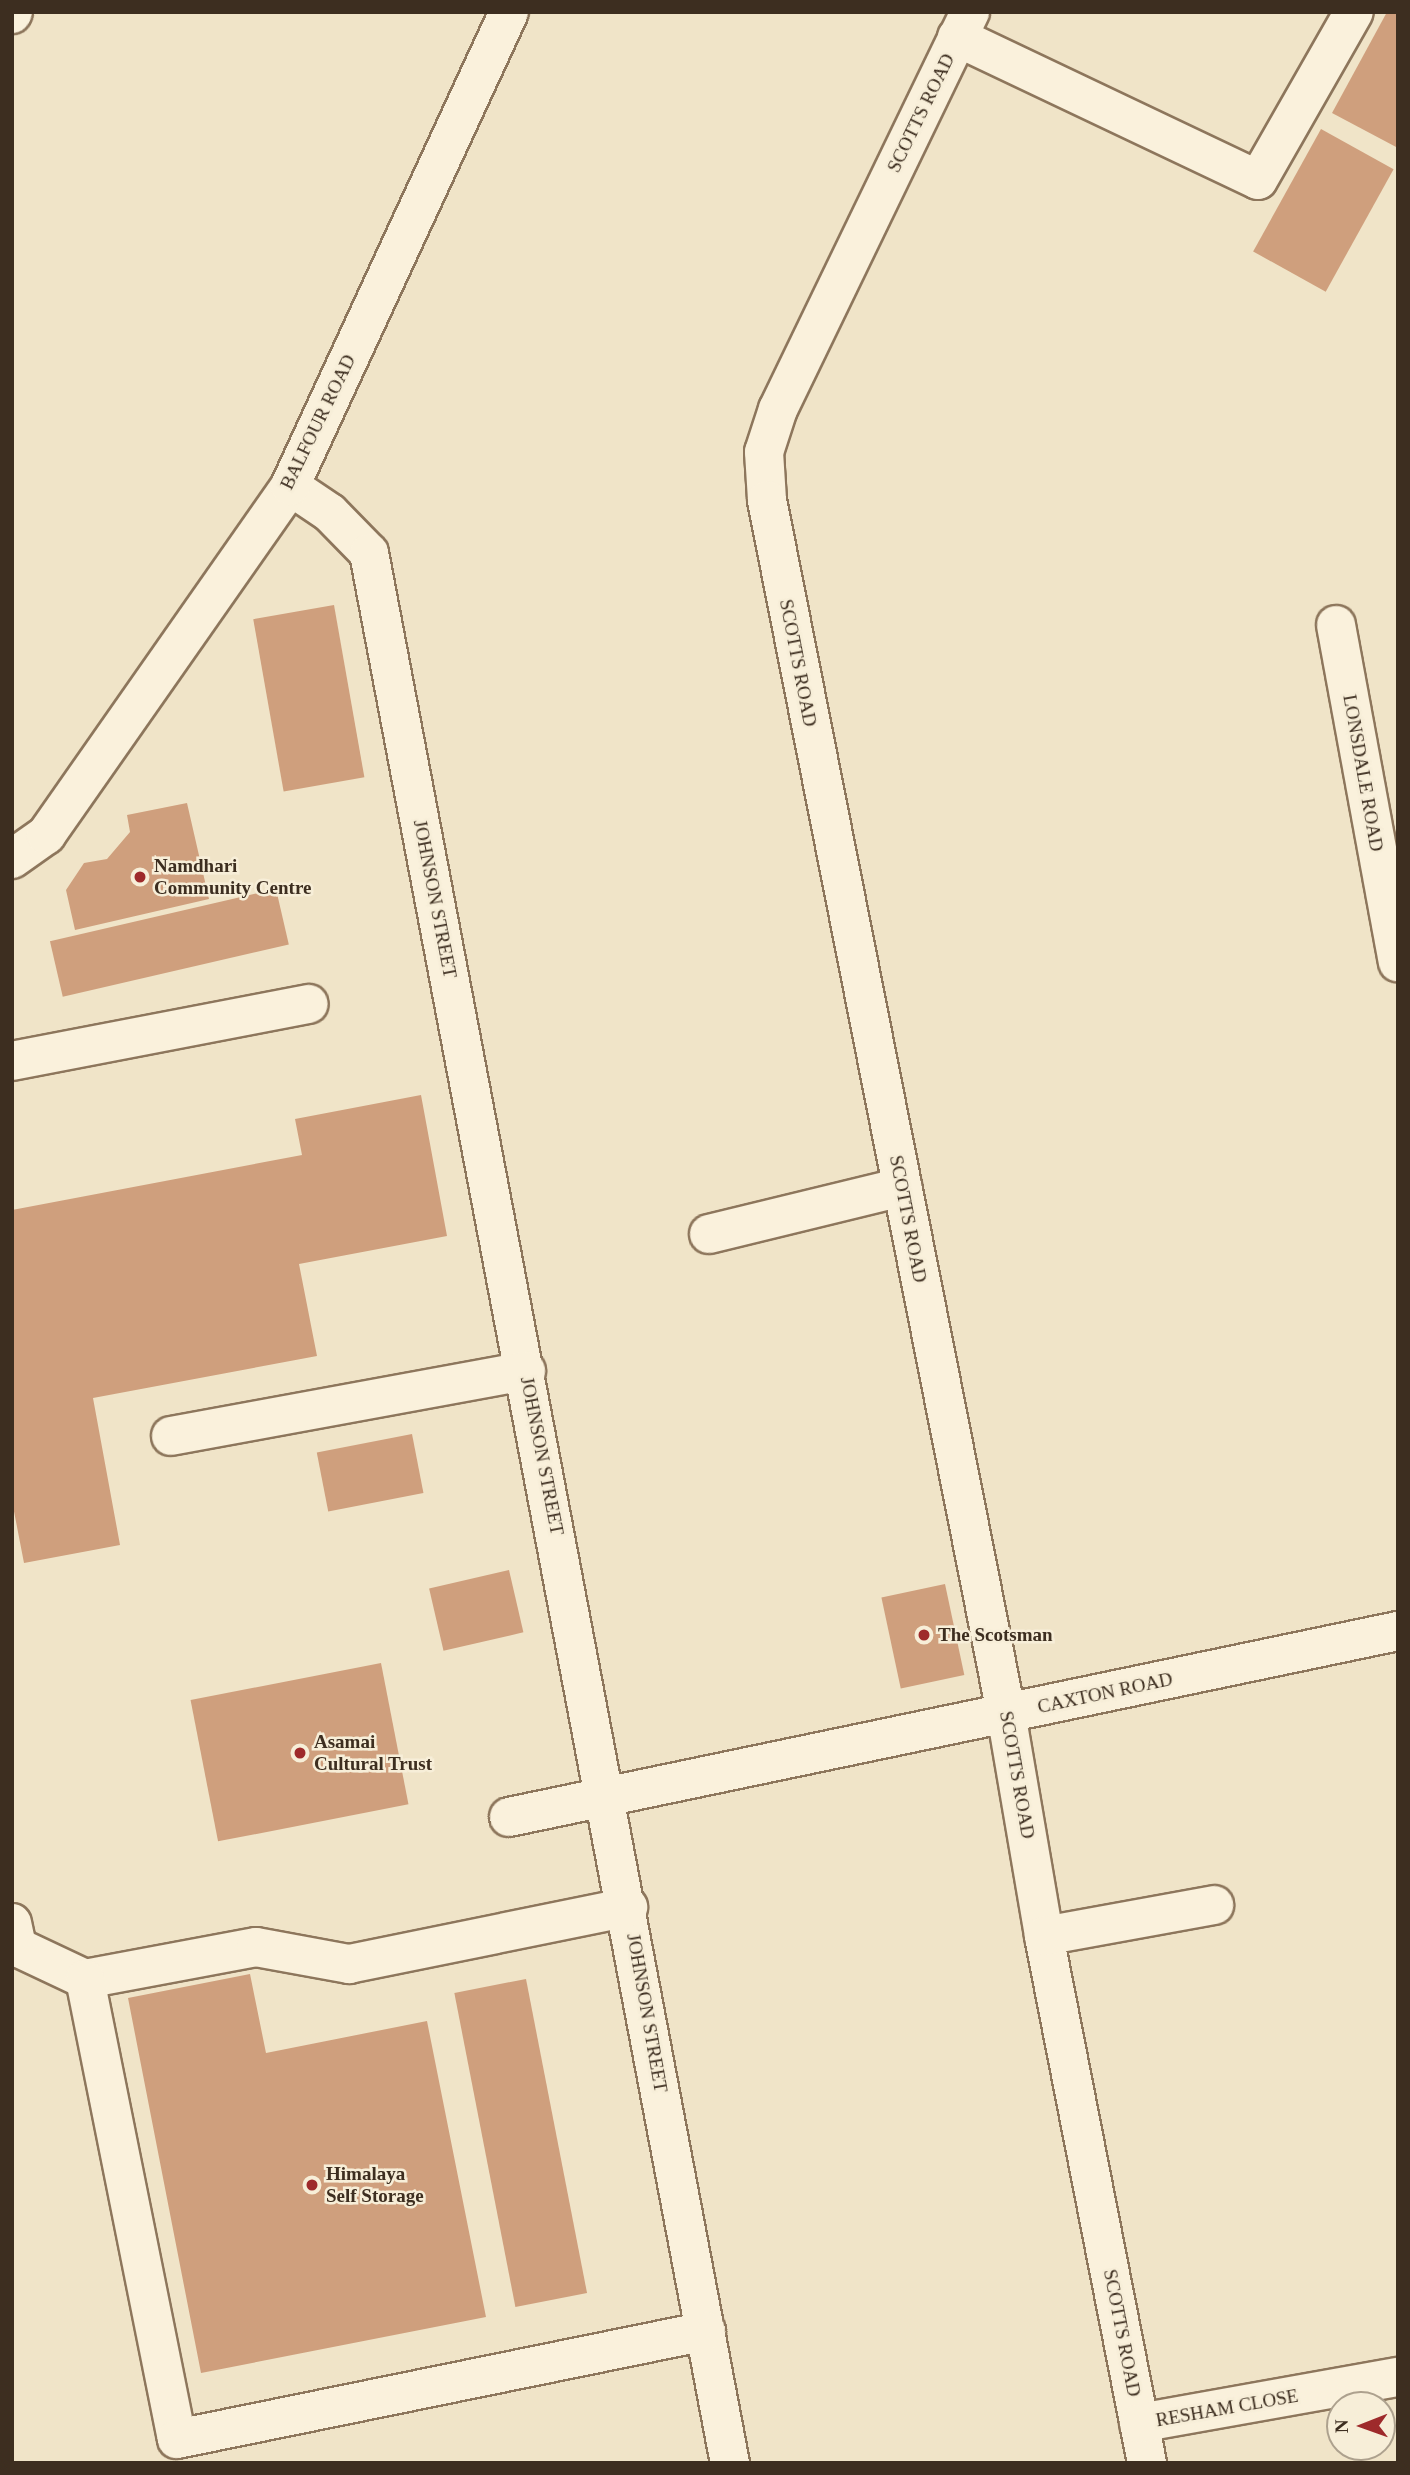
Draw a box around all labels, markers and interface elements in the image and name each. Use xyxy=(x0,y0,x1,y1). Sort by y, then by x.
street label: SCOTTS ROAD xyxy=(882,50,960,176)
street label: BALFOUR ROAD xyxy=(275,351,361,493)
street label: SCOTTS ROAD xyxy=(774,597,822,729)
street label: LONSDALE ROAD xyxy=(1338,693,1388,853)
street label: JOHNSON STREET xyxy=(408,818,462,980)
place label: Namdhari Community Centre xyxy=(154,855,311,899)
marker: Namdhari Community Centre xyxy=(132,869,148,885)
street label: SCOTTS ROAD xyxy=(884,1153,932,1285)
street label: JOHNSON STREET xyxy=(515,1375,569,1537)
place label: The Scotsman xyxy=(938,1624,1053,1646)
marker: The Scotsman xyxy=(916,1627,932,1643)
street label: CAXTON ROAD xyxy=(1035,1668,1175,1718)
street label: SCOTTS ROAD xyxy=(995,1709,1039,1841)
place label: Asamai Cultural Trust xyxy=(314,1731,432,1775)
marker: Asamai Cultural Trust xyxy=(292,1745,308,1761)
street label: JOHNSON STREET xyxy=(622,1932,672,2094)
place label: Himalaya Self Storage xyxy=(326,2163,424,2207)
marker: Himalaya Self Storage xyxy=(304,2177,320,2193)
street label: SCOTTS ROAD xyxy=(1098,2267,1146,2399)
street label: RESHAM CLOSE xyxy=(1154,2384,1300,2432)
north arrow xyxy=(1326,2391,1396,2461)
text: N xyxy=(1331,2419,1352,2433)

